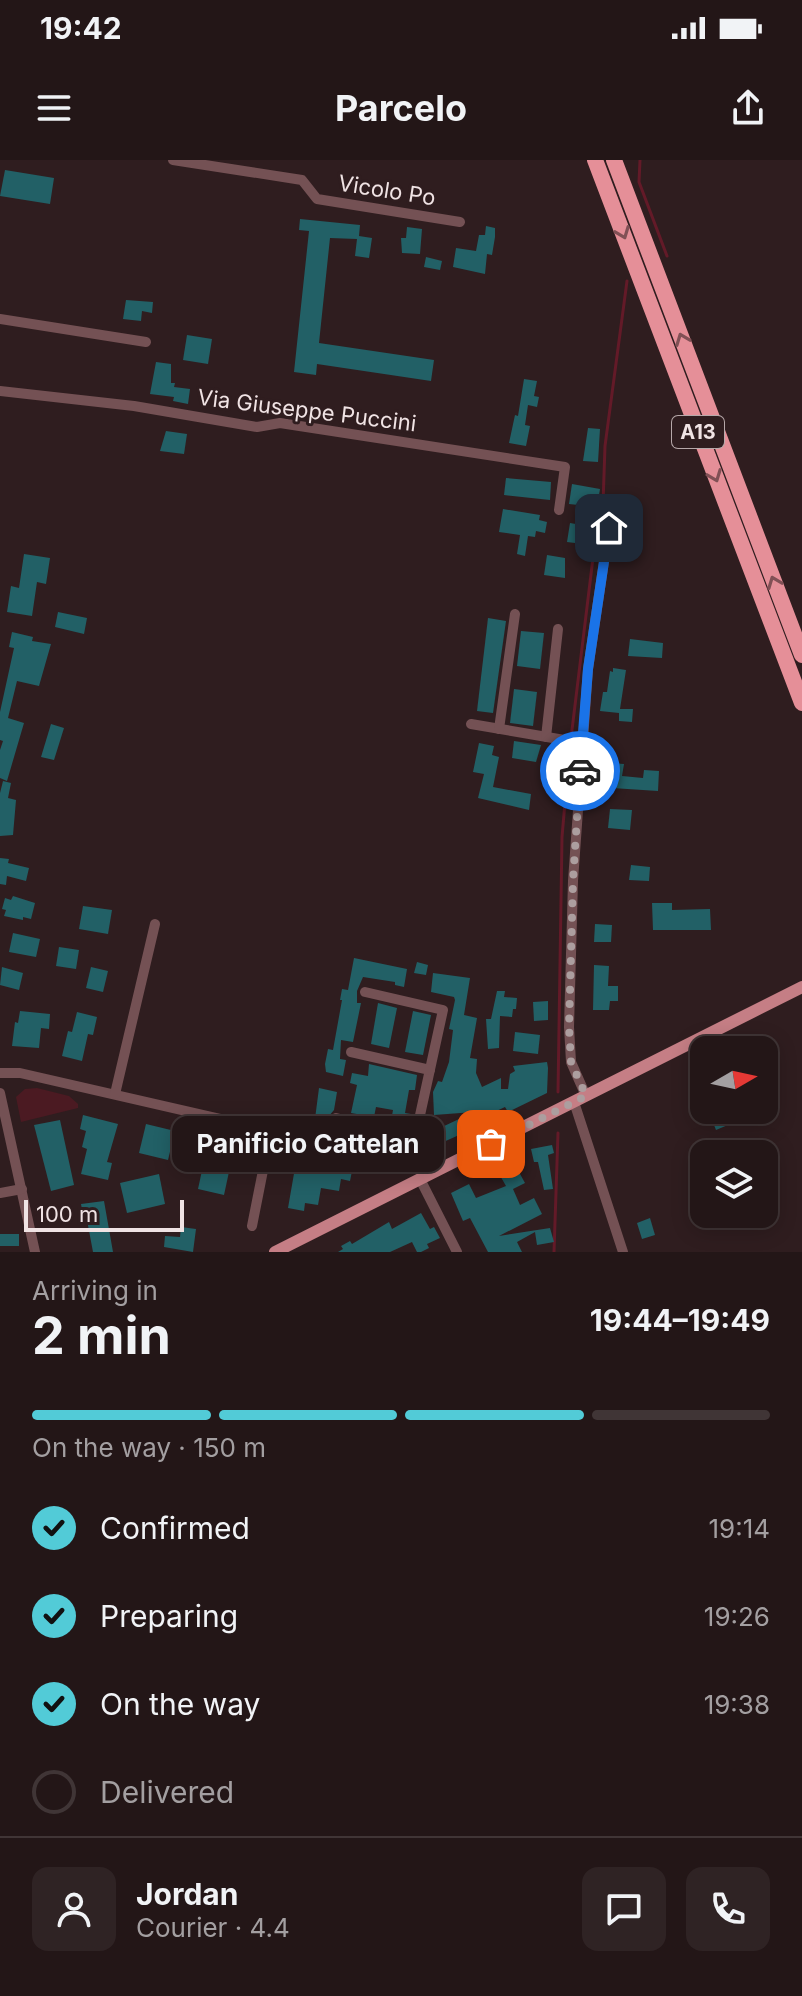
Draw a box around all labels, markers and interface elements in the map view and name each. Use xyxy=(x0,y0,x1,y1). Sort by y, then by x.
text: 19:42 xyxy=(40,10,122,46)
icon: menu xyxy=(32,86,76,130)
text: Parcelo xyxy=(335,86,467,130)
icon: share xyxy=(726,86,770,130)
street label: Vicolo Po xyxy=(337,169,437,211)
one-way arrow xyxy=(613,225,629,239)
one-way arrow xyxy=(675,333,692,347)
street label: Via Giuseppe Puccini xyxy=(196,384,418,436)
road number: A13 xyxy=(672,416,724,448)
one-way arrow xyxy=(705,468,722,482)
pin xyxy=(575,494,643,562)
icon: home xyxy=(587,506,631,550)
one-way arrow xyxy=(767,576,784,590)
courier xyxy=(540,731,620,811)
icon: car xyxy=(558,749,602,793)
north arrow xyxy=(690,1036,778,1124)
map controls xyxy=(690,1036,778,1228)
pin xyxy=(457,1110,525,1178)
callout: Panificio Cattelan xyxy=(171,1116,443,1172)
icon: bag xyxy=(469,1122,513,1166)
text: Panificio Cattelan xyxy=(197,1128,419,1159)
button: layers xyxy=(690,1140,778,1228)
scale bar xyxy=(24,1196,184,1232)
text: 100 m xyxy=(36,1201,98,1227)
text: Arriving in xyxy=(32,1275,158,1306)
text: 19:44–19:49 xyxy=(590,1302,770,1338)
text: 2 min xyxy=(32,1304,171,1367)
text: On the way · 150 m xyxy=(32,1432,266,1463)
icon: check xyxy=(32,1506,76,1550)
text: Confirmed xyxy=(100,1510,250,1546)
text: 19:14 xyxy=(708,1513,770,1544)
icon: check xyxy=(32,1594,76,1638)
text: Preparing xyxy=(100,1598,238,1634)
text: 19:26 xyxy=(704,1601,770,1632)
icon: check xyxy=(32,1682,76,1726)
text: On the way xyxy=(100,1686,260,1722)
text: 19:38 xyxy=(704,1689,770,1720)
text: Delivered xyxy=(100,1774,234,1810)
button: person xyxy=(32,1867,116,1951)
button: chat xyxy=(582,1867,666,1951)
button: phone xyxy=(686,1867,770,1951)
text: Jordan xyxy=(136,1876,238,1912)
text: Courier · 4.4 xyxy=(136,1912,290,1943)

